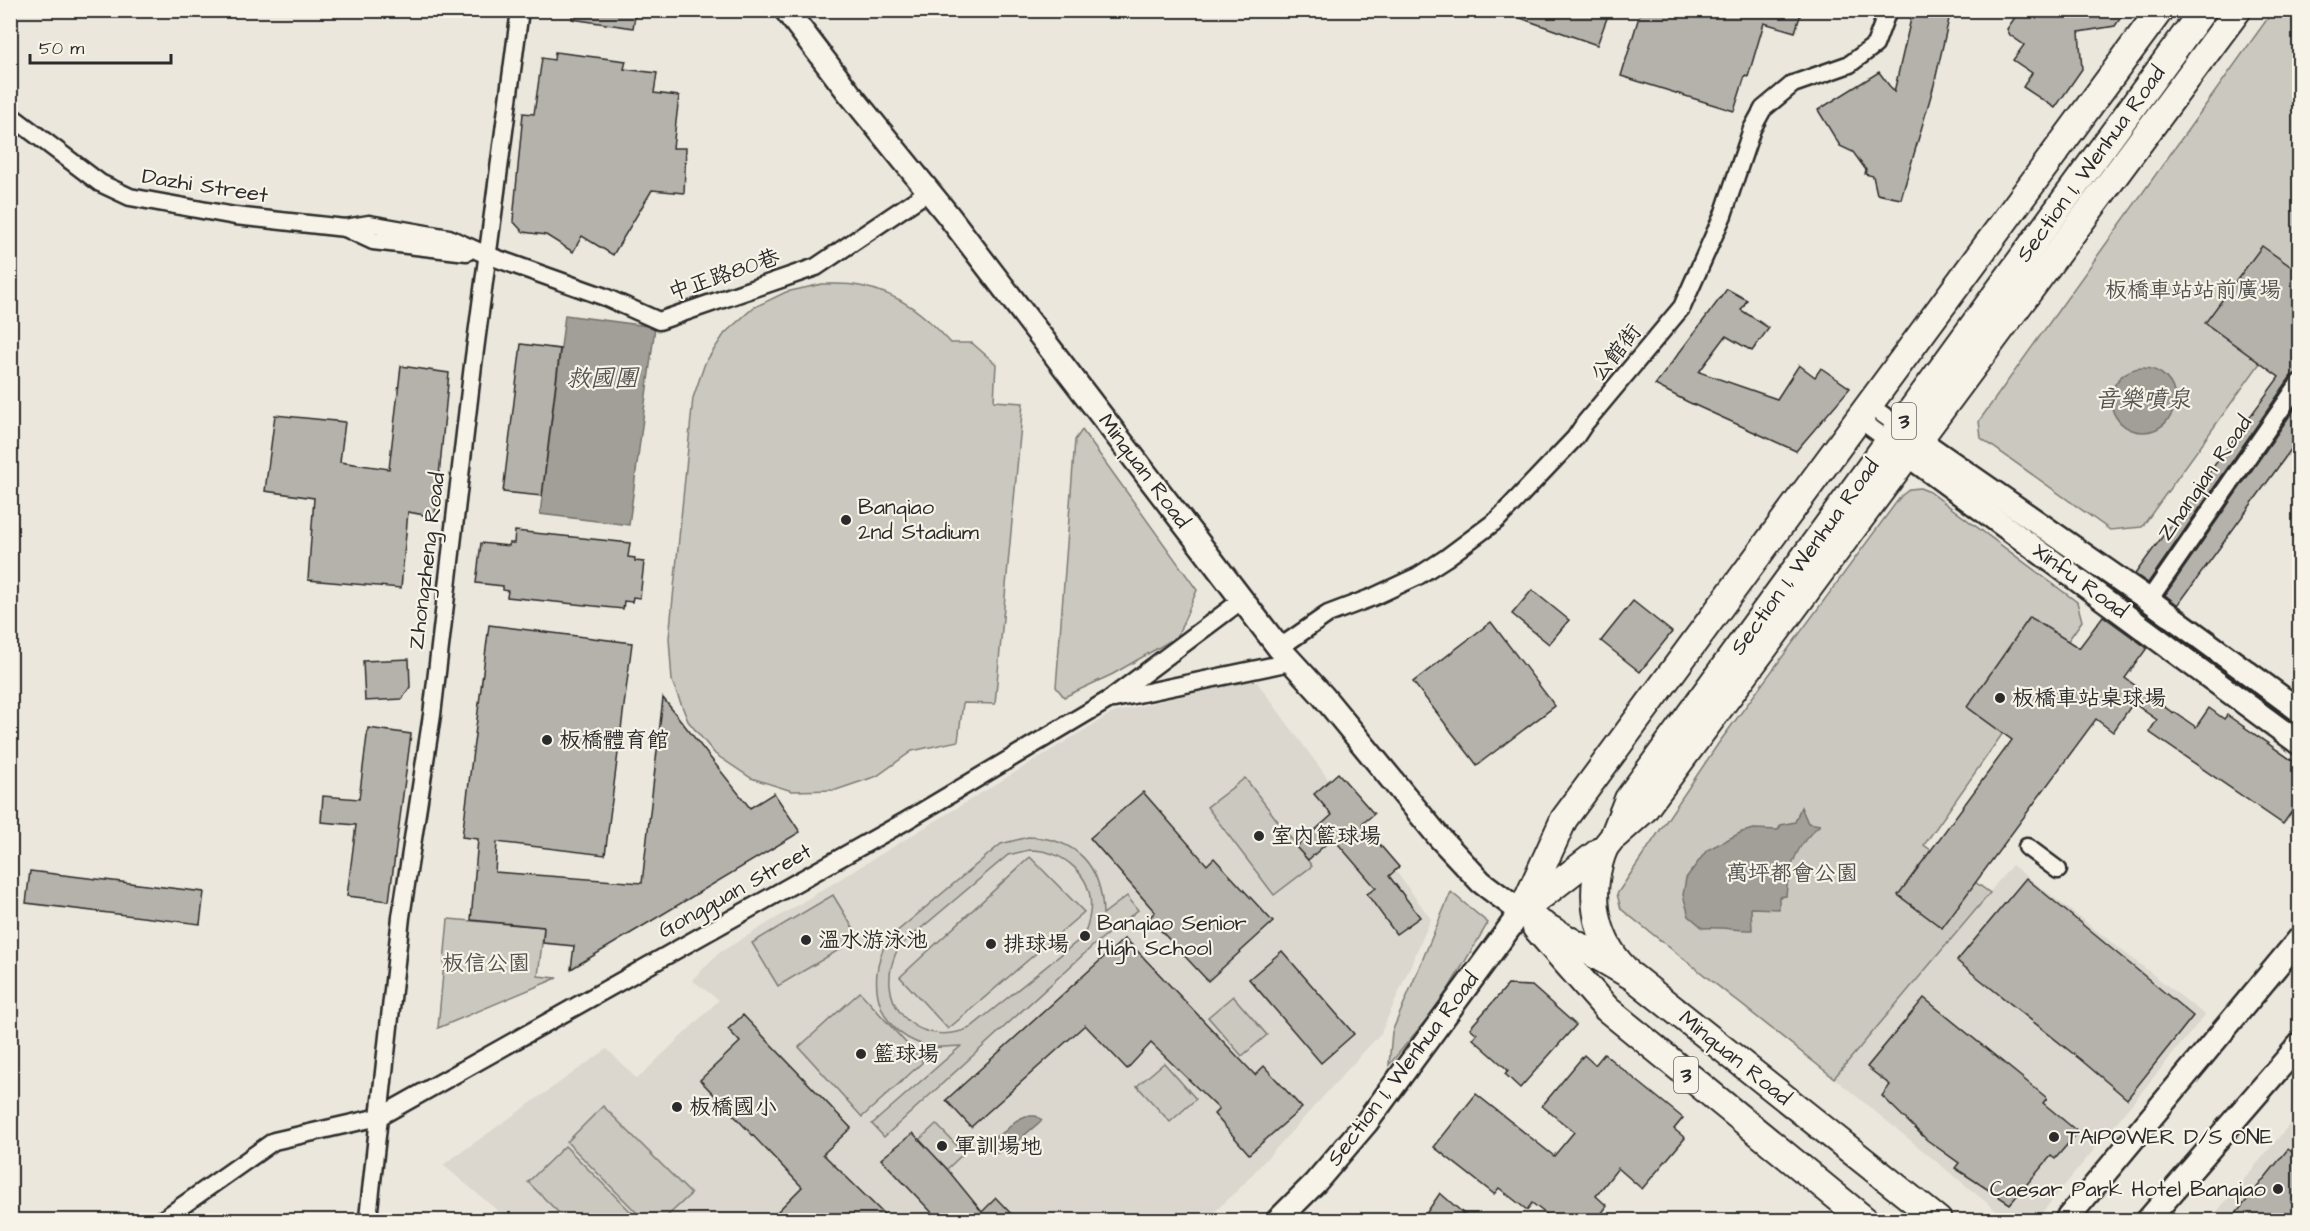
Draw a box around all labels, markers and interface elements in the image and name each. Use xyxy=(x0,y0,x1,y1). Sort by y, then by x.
scale bar xyxy=(30,27,171,65)
text: 50 m xyxy=(39,36,84,61)
street label: Section 1, Wenhua Road xyxy=(2009,59,2173,269)
street label: Dazhi Street xyxy=(140,161,270,211)
street label: 中正路80巷 xyxy=(664,241,784,309)
park label: 板橋車站站前廣場 xyxy=(2105,275,2281,306)
street label: 公館街 xyxy=(1583,318,1649,388)
water label: 救國團 xyxy=(566,362,640,396)
water label: 音樂噴泉 xyxy=(2095,383,2191,417)
road number: 3 xyxy=(1892,403,1916,439)
street label: Minquan Road xyxy=(1091,407,1197,535)
street label: Zhanqian Road xyxy=(2150,409,2260,547)
street label: Section 1, Wenhua Road xyxy=(1723,452,1887,662)
street label: Zhongzheng Road xyxy=(401,471,454,651)
place label: Banqiao 2nd Stadium xyxy=(858,492,979,548)
marker: Banqiao 2nd Stadium xyxy=(839,513,853,527)
street label: Xinfu Road xyxy=(2026,536,2134,626)
place label: 板橋車站桌球場 xyxy=(2012,683,2166,714)
marker: 板橋車站桌球場 xyxy=(1993,691,2007,705)
place label: 板橋體育館 xyxy=(559,725,669,756)
marker: 板橋體育館 xyxy=(540,733,554,747)
place label: 室內籃球場 xyxy=(1271,821,1381,852)
marker: 室內籃球場 xyxy=(1252,829,1266,843)
street label: Gongguan Street xyxy=(653,836,818,947)
park label: 萬坪都會公園 xyxy=(1726,858,1858,889)
place label: Banqiao Senior High School xyxy=(1097,908,1247,965)
place label: 溫水游泳池 xyxy=(818,925,928,956)
place label: 排球場 xyxy=(1003,929,1069,960)
marker: Banqiao Senior High School xyxy=(1078,929,1092,943)
marker: 溫水游泳池 xyxy=(799,933,813,947)
marker: 排球場 xyxy=(984,937,998,951)
park label: 板信公園 xyxy=(442,948,530,979)
street label: Section 1, Wenhua Road xyxy=(1320,965,1486,1173)
street label: Minquan Road xyxy=(1672,1003,1798,1113)
place label: 籃球場 xyxy=(873,1039,939,1070)
marker: 籃球場 xyxy=(854,1047,868,1061)
road number: 3 xyxy=(1674,1057,1698,1093)
place label: 板橋國小 xyxy=(689,1092,777,1123)
marker: 板橋國小 xyxy=(670,1100,684,1114)
place label: TAIPOWER D/S ONE xyxy=(2066,1122,2273,1153)
marker: TAIPOWER D/S ONE xyxy=(2047,1130,2061,1144)
place label: 軍訓場地 xyxy=(954,1131,1042,1162)
marker: 軍訓場地 xyxy=(935,1139,949,1153)
place label: Caesar Park Hotel Banqiao xyxy=(1990,1174,2267,1205)
marker: Caesar Park Hotel Banqiao xyxy=(2271,1182,2285,1196)

